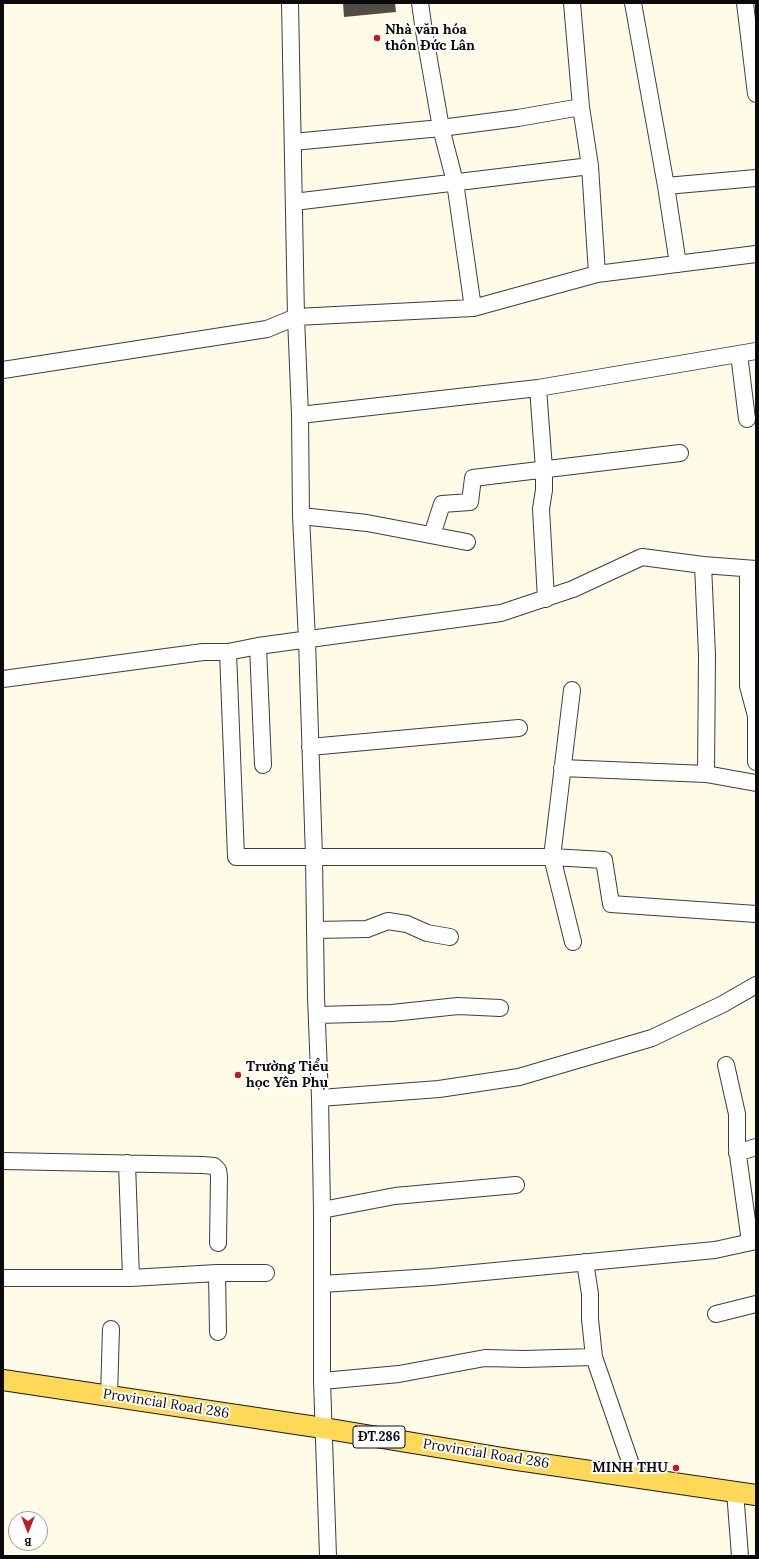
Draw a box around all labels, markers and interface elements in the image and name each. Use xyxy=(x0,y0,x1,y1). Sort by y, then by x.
place label: Nhà văn hóa thôn Đức Lân xyxy=(385,22,475,54)
marker: Nhà văn hóa thôn Đức Lân xyxy=(372,33,382,43)
place label: Trường Tiểu học Yên Phụ xyxy=(246,1059,329,1092)
marker: Trường Tiểu học Yên Phụ xyxy=(233,1070,243,1080)
street label: Provincial Road 286 xyxy=(102,1386,230,1422)
road number: ĐT.286 xyxy=(353,1426,405,1448)
street label: Provincial Road 286 xyxy=(422,1436,550,1472)
place label: MINH THU xyxy=(592,1460,668,1476)
marker: MINH THU xyxy=(671,1463,681,1473)
north arrow xyxy=(8,1511,48,1551)
text: B xyxy=(24,1535,32,1549)

